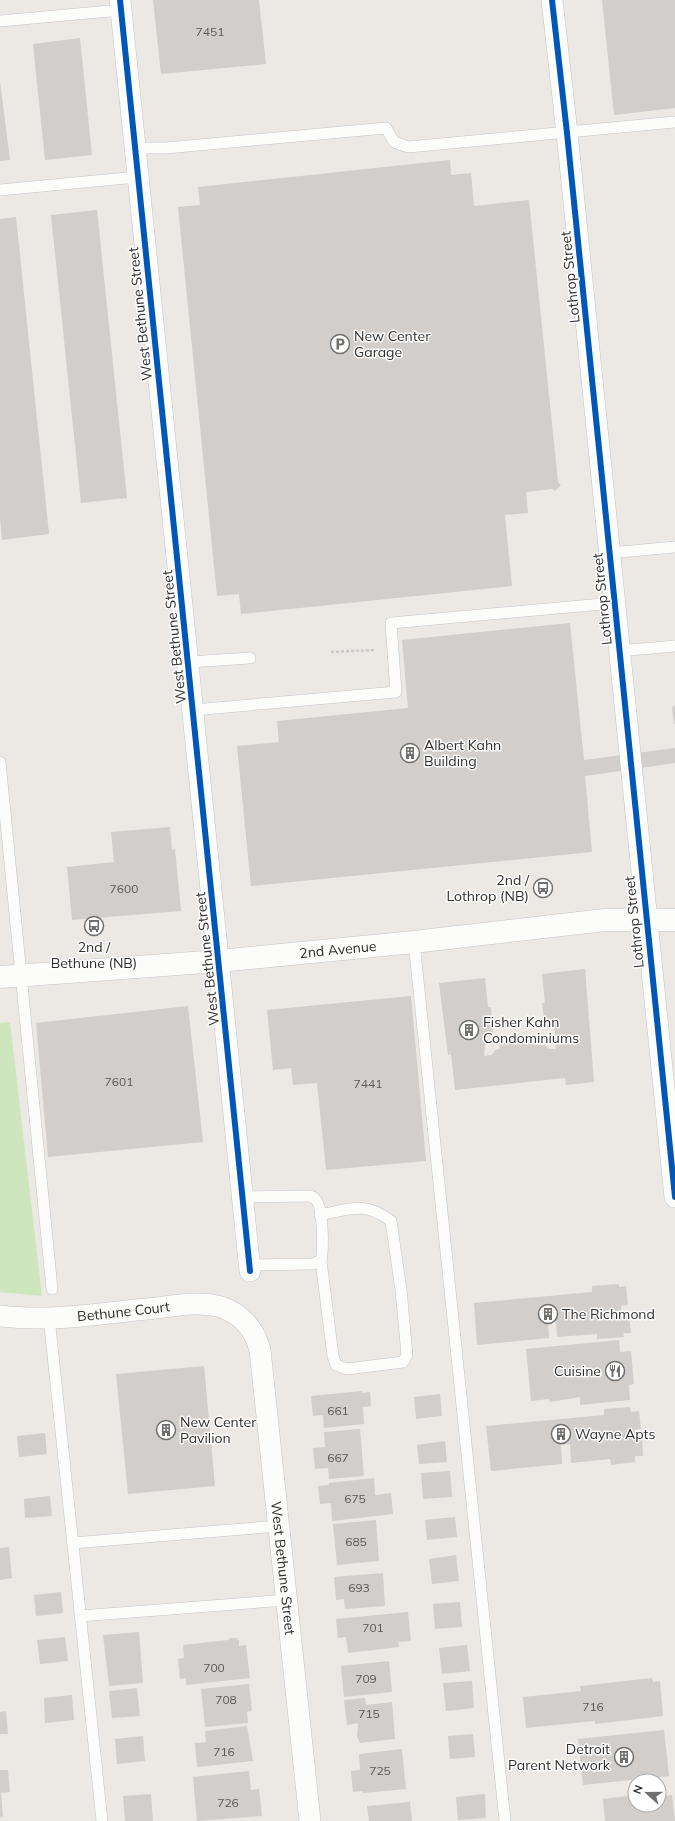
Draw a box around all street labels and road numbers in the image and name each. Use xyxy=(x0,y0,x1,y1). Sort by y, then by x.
street label: Lothrop Street xyxy=(556,230,584,324)
street label: West Bethune Street xyxy=(124,246,156,382)
street label: Lothrop Street xyxy=(588,552,616,646)
street label: West Bethune Street xyxy=(158,569,190,705)
street label: Lothrop Street xyxy=(620,875,648,969)
street label: West Bethune Street xyxy=(191,891,223,1027)
street label: 2nd Avenue xyxy=(298,937,377,962)
street label: Bethune Court xyxy=(76,1297,171,1325)
street label: West Bethune Street xyxy=(267,1500,299,1636)

